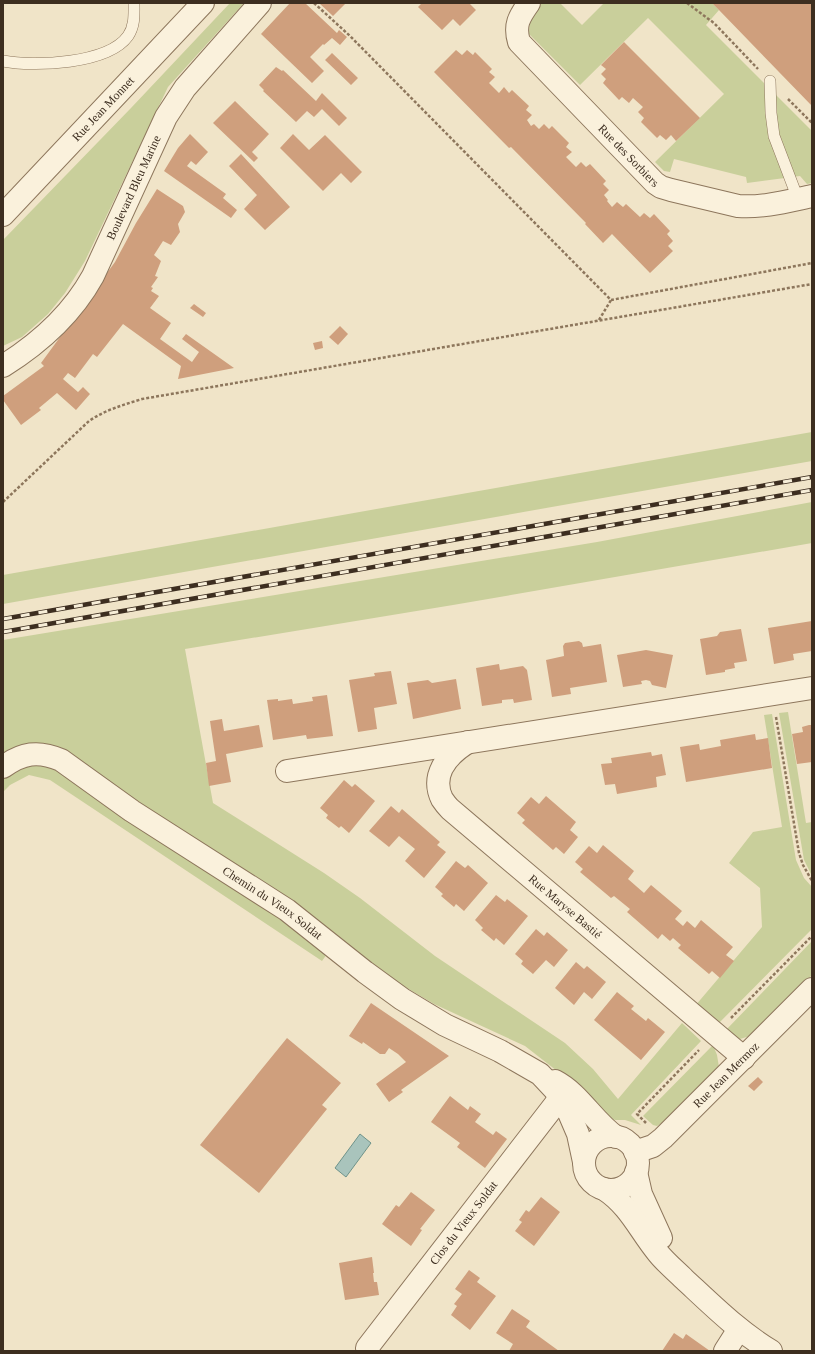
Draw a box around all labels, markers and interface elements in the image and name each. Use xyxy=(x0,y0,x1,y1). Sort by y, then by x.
street label: Rue Jean Monnet xyxy=(69,73,138,144)
street label: Rue des Sorbiers xyxy=(595,121,661,190)
street label: Boulevard Bleu Marine xyxy=(104,133,164,242)
street label: Chemin du Vieux Soldat xyxy=(220,864,325,943)
street label: Rue Maryse Bastié xyxy=(526,872,605,941)
street label: Rue Jean Mermoz xyxy=(690,1039,762,1111)
street label: Clos du Vieux Soldat xyxy=(427,1178,501,1268)

